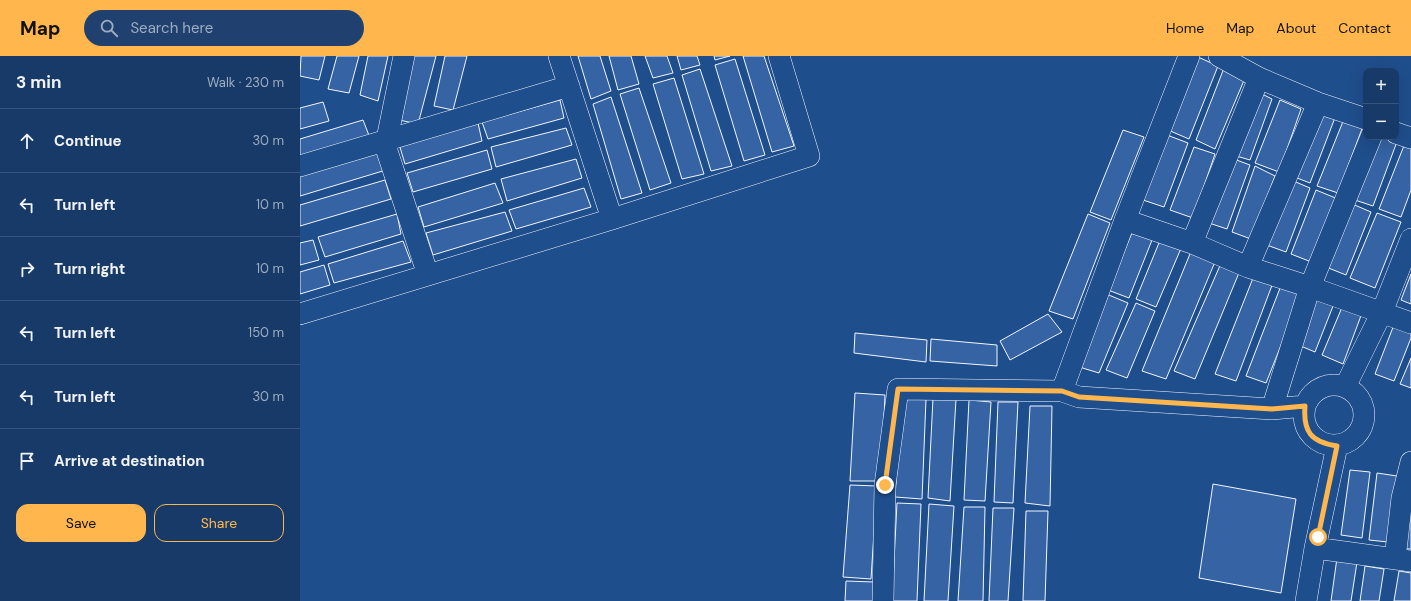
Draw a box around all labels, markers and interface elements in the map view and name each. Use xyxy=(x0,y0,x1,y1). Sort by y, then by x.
search box xyxy=(84,10,364,46)
text: Map xyxy=(20,16,60,41)
icon: search xyxy=(98,17,120,39)
text: Search here xyxy=(130,18,213,38)
text: Home xyxy=(1166,19,1204,37)
text: Map xyxy=(1226,19,1254,37)
text: About xyxy=(1276,19,1316,37)
text: Contact xyxy=(1338,19,1391,37)
map controls xyxy=(1363,68,1399,140)
button: + xyxy=(1363,68,1399,104)
text: 3 min xyxy=(16,71,61,93)
text: Walk · 230 m xyxy=(207,74,284,91)
button: − xyxy=(1363,104,1399,140)
icon: ahead xyxy=(16,130,38,152)
text: Continue xyxy=(54,131,122,151)
text: 30 m xyxy=(252,132,284,149)
icon: left xyxy=(16,194,38,216)
text: Turn left xyxy=(54,195,115,215)
text: 10 m xyxy=(256,196,284,213)
icon: right xyxy=(16,258,38,280)
text: Turn right xyxy=(54,259,125,279)
text: 10 m xyxy=(256,260,284,277)
icon: left xyxy=(16,322,38,344)
text: Turn left xyxy=(54,323,115,343)
text: 150 m xyxy=(248,324,284,341)
icon: left xyxy=(16,386,38,408)
text: Turn left xyxy=(54,387,115,407)
text: 30 m xyxy=(252,388,284,405)
icon: arrive xyxy=(16,450,38,472)
text: Arrive at destination xyxy=(54,451,205,471)
route end xyxy=(876,476,894,494)
button: Save xyxy=(16,504,146,542)
button: Share xyxy=(154,504,284,542)
route start xyxy=(1309,528,1327,546)

